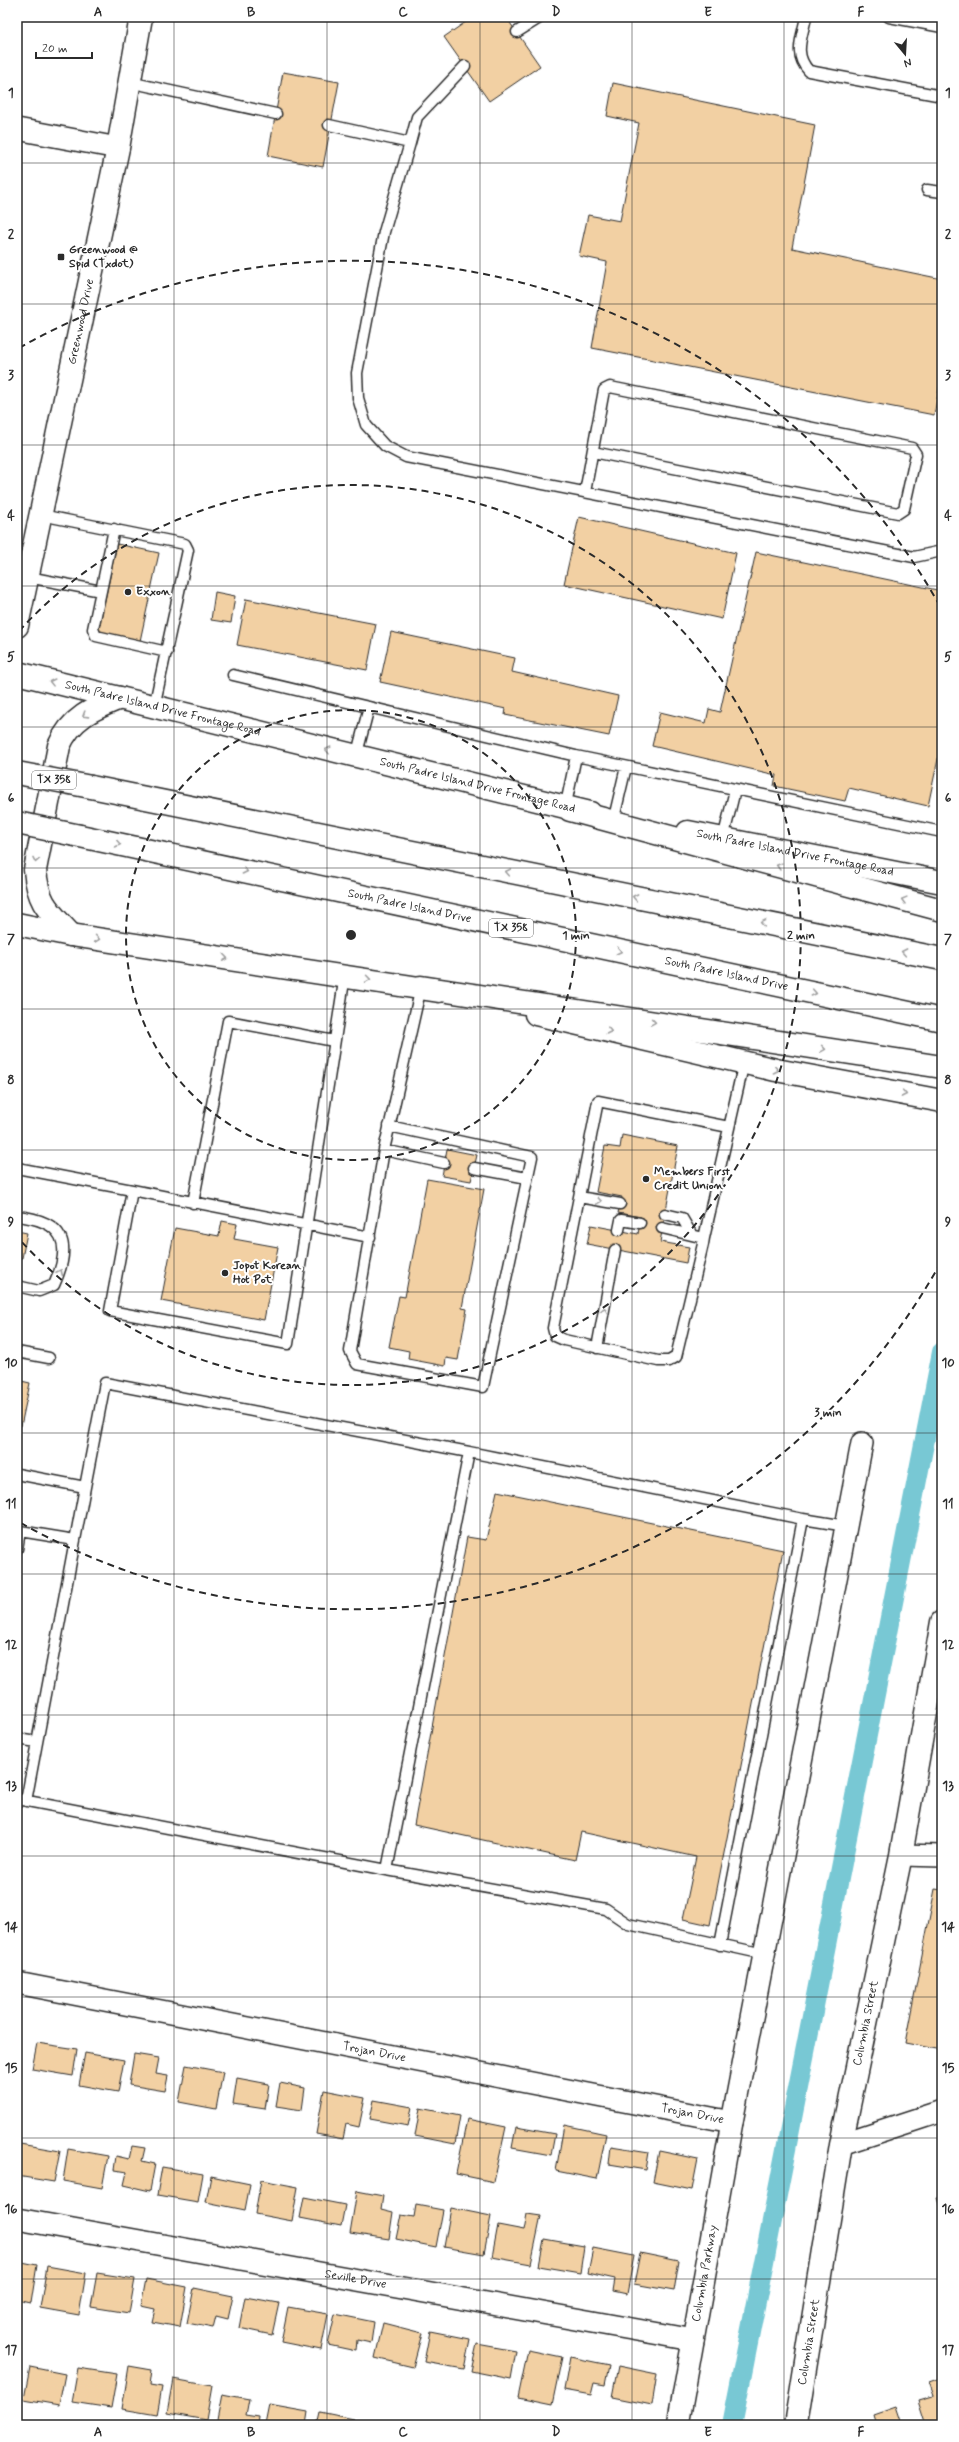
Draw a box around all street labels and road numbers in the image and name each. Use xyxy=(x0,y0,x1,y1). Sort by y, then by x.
street label: Greenwood Drive xyxy=(64,277,98,366)
street label: South Padre Island Drive Frontage Road xyxy=(63,677,262,740)
street label: South Padre Island Drive Frontage Road xyxy=(378,754,577,817)
road number: TX 358 xyxy=(32,771,76,789)
street label: South Padre Island Drive Frontage Road xyxy=(695,826,895,880)
street label: South Padre Island Drive xyxy=(346,885,473,927)
road number: TX 358 xyxy=(489,919,533,937)
street label: South Padre Island Drive xyxy=(663,953,790,995)
street label: Columbia Street xyxy=(849,1979,883,2067)
street label: Trojan Drive xyxy=(341,2039,407,2066)
street label: Trojan Drive xyxy=(659,2100,725,2128)
street label: Columbia Parkway xyxy=(689,2224,722,2323)
street label: Seville Drive xyxy=(323,2266,388,2293)
street label: Columbia Street xyxy=(795,2298,824,2386)

